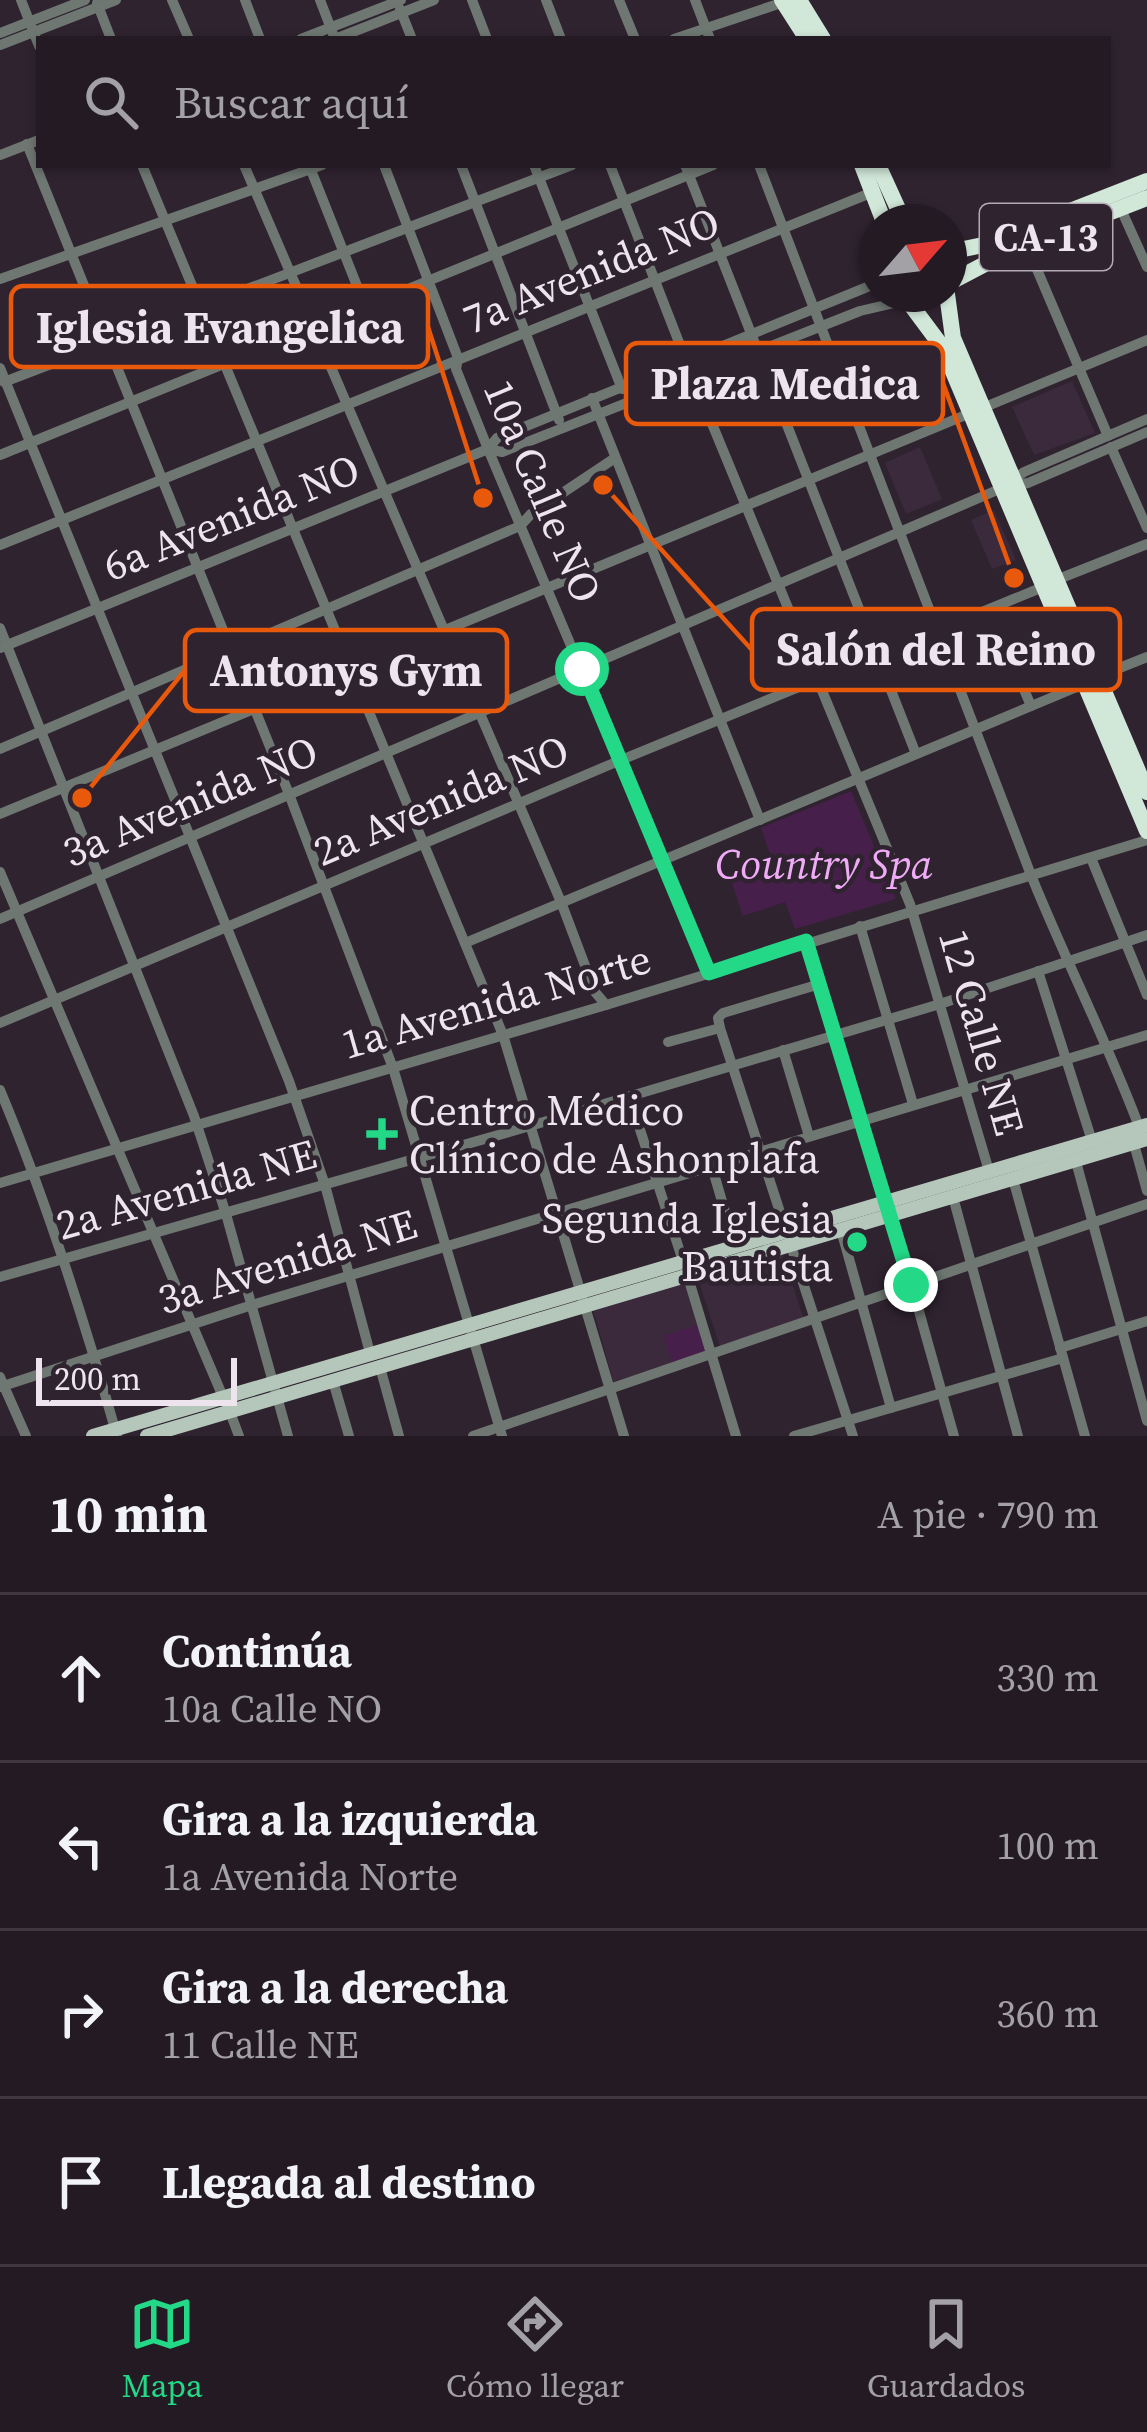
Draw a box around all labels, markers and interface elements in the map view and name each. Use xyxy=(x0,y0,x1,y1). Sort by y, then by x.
search box xyxy=(36,36,1111,168)
icon: search xyxy=(78,69,144,135)
text: Buscar aquí xyxy=(174,71,409,133)
street label: 7a Avenida NO xyxy=(454,192,728,348)
north arrow xyxy=(859,204,967,312)
road number: CA-13 xyxy=(980,204,1112,270)
callout: Iglesia Evangelica xyxy=(11,286,428,367)
text: Iglesia Evangelica xyxy=(36,296,405,358)
callout: Plaza Medica xyxy=(626,343,943,424)
text: Plaza Medica xyxy=(650,352,921,414)
street label: 10a Calle NO xyxy=(470,371,616,611)
street label: 6a Avenida NO xyxy=(94,439,368,595)
callout: Salón del Reino xyxy=(752,609,1120,690)
text: Salón del Reino xyxy=(776,618,1096,680)
callout: Antonys Gym xyxy=(185,630,507,711)
text: Antonys Gym xyxy=(209,639,483,701)
route start xyxy=(555,642,609,696)
street label: 2a Avenida NO xyxy=(305,720,577,880)
street label: 3a Avenida NO xyxy=(54,721,326,881)
park label: Country Spa xyxy=(715,835,933,893)
street label: 12 Calle NE xyxy=(925,922,1039,1142)
street label: 1a Avenida Norte xyxy=(335,929,657,1073)
place label: Centro Médico Clínico de Ashonplafa xyxy=(409,1081,820,1187)
marker: Centro Médico Clínico de Ashonplafa xyxy=(366,1118,398,1150)
street label: 2a Avenida NE xyxy=(49,1124,323,1254)
place label: Segunda Iglesia Bautista xyxy=(542,1189,834,1295)
street label: 3a Avenida NE xyxy=(151,1194,423,1328)
marker: Segunda Iglesia Bautista xyxy=(844,1229,870,1255)
route end xyxy=(884,1258,938,1312)
scale bar xyxy=(36,1352,237,1405)
text: 200 m xyxy=(54,1356,141,1401)
text: 10 min xyxy=(48,1479,208,1549)
text: A pie · 790 m xyxy=(877,1488,1099,1541)
text: Continúa xyxy=(162,1620,352,1682)
icon: ahead xyxy=(48,1645,114,1711)
text: 330 m xyxy=(996,1651,1099,1704)
text: 10a Calle NO xyxy=(162,1682,382,1735)
text: Gira a la izquierda xyxy=(162,1788,538,1850)
icon: left xyxy=(48,1813,114,1879)
text: 100 m xyxy=(996,1819,1099,1872)
text: 1a Avenida Norte xyxy=(162,1850,458,1903)
text: Gira a la derecha xyxy=(162,1956,508,2018)
icon: right xyxy=(48,1981,114,2047)
text: 360 m xyxy=(996,1987,1099,2040)
text: 11 Calle NE xyxy=(162,2018,359,2071)
icon: arrive xyxy=(48,2149,114,2215)
text: Llegada al destino xyxy=(162,2151,536,2213)
tab: Mapa xyxy=(122,2291,203,2408)
tab: Cómo llegar xyxy=(446,2291,624,2408)
tab: Guardados xyxy=(867,2291,1025,2408)

